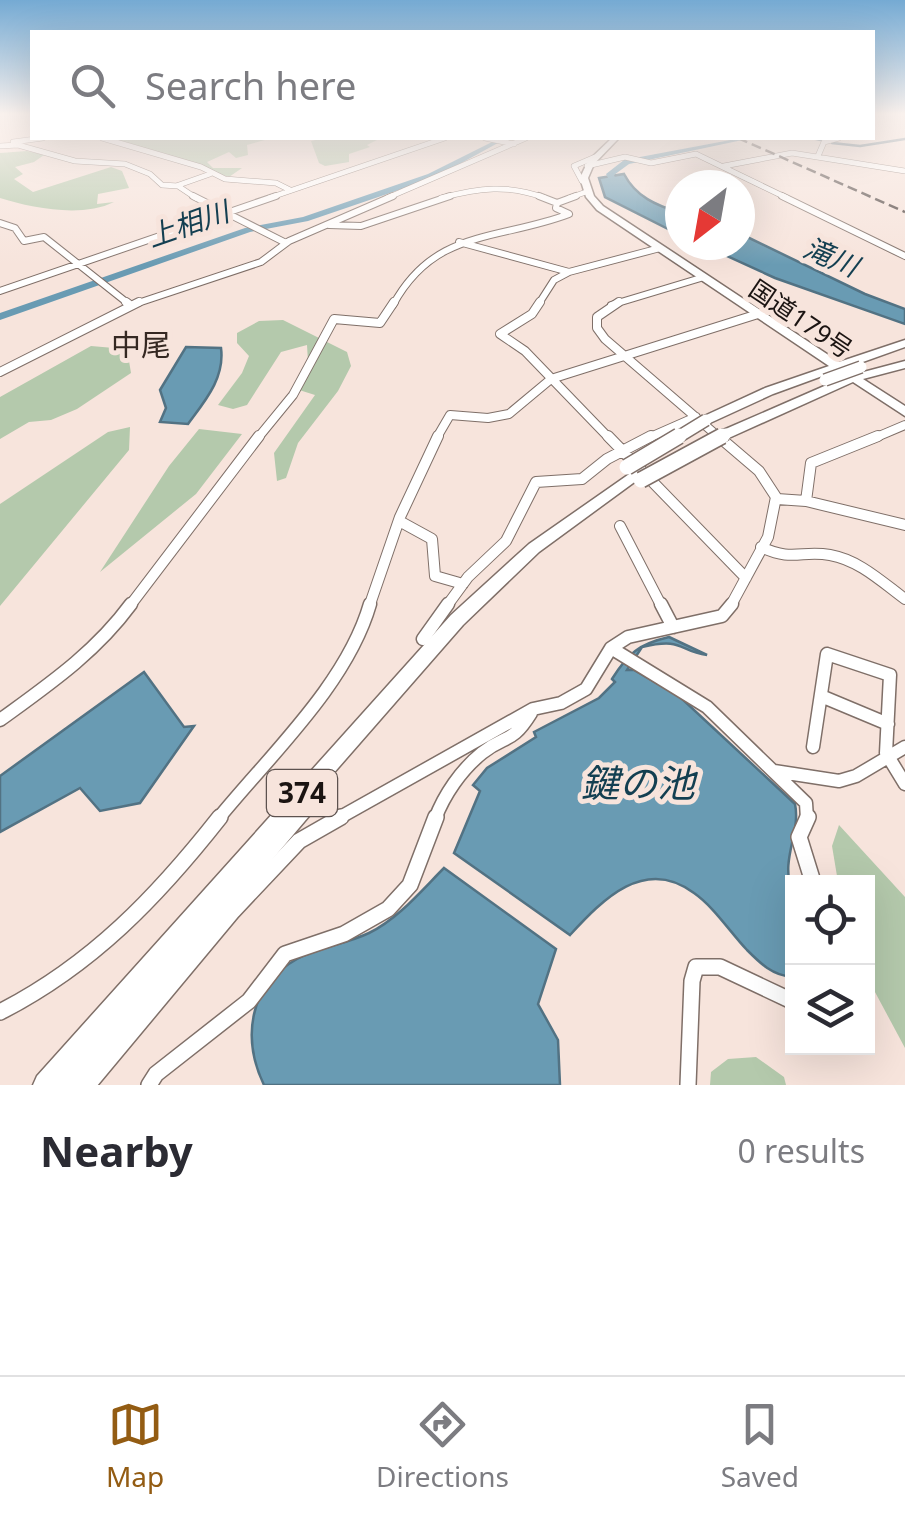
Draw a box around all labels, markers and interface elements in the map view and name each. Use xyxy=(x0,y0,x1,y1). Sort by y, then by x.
search box xyxy=(30,30,875,140)
icon: search xyxy=(65,58,120,113)
text: Search here xyxy=(145,59,356,111)
north arrow xyxy=(665,170,755,260)
water label: 上相川 xyxy=(142,190,236,255)
water label: 滝川 xyxy=(798,228,867,286)
street label: 国道179号 xyxy=(743,271,860,365)
district label: 中尾 xyxy=(111,324,171,365)
water label: 鍵の池 xyxy=(581,756,699,808)
road number: 374 xyxy=(267,770,337,816)
map controls xyxy=(785,875,875,1055)
button: locate xyxy=(785,875,875,965)
button: layers xyxy=(785,965,875,1055)
text: Nearby xyxy=(40,1122,193,1179)
text: 0 results xyxy=(738,1129,865,1172)
tab: Map xyxy=(106,1397,164,1495)
tab: Directions xyxy=(376,1397,509,1495)
tab: Saved xyxy=(721,1397,799,1495)

